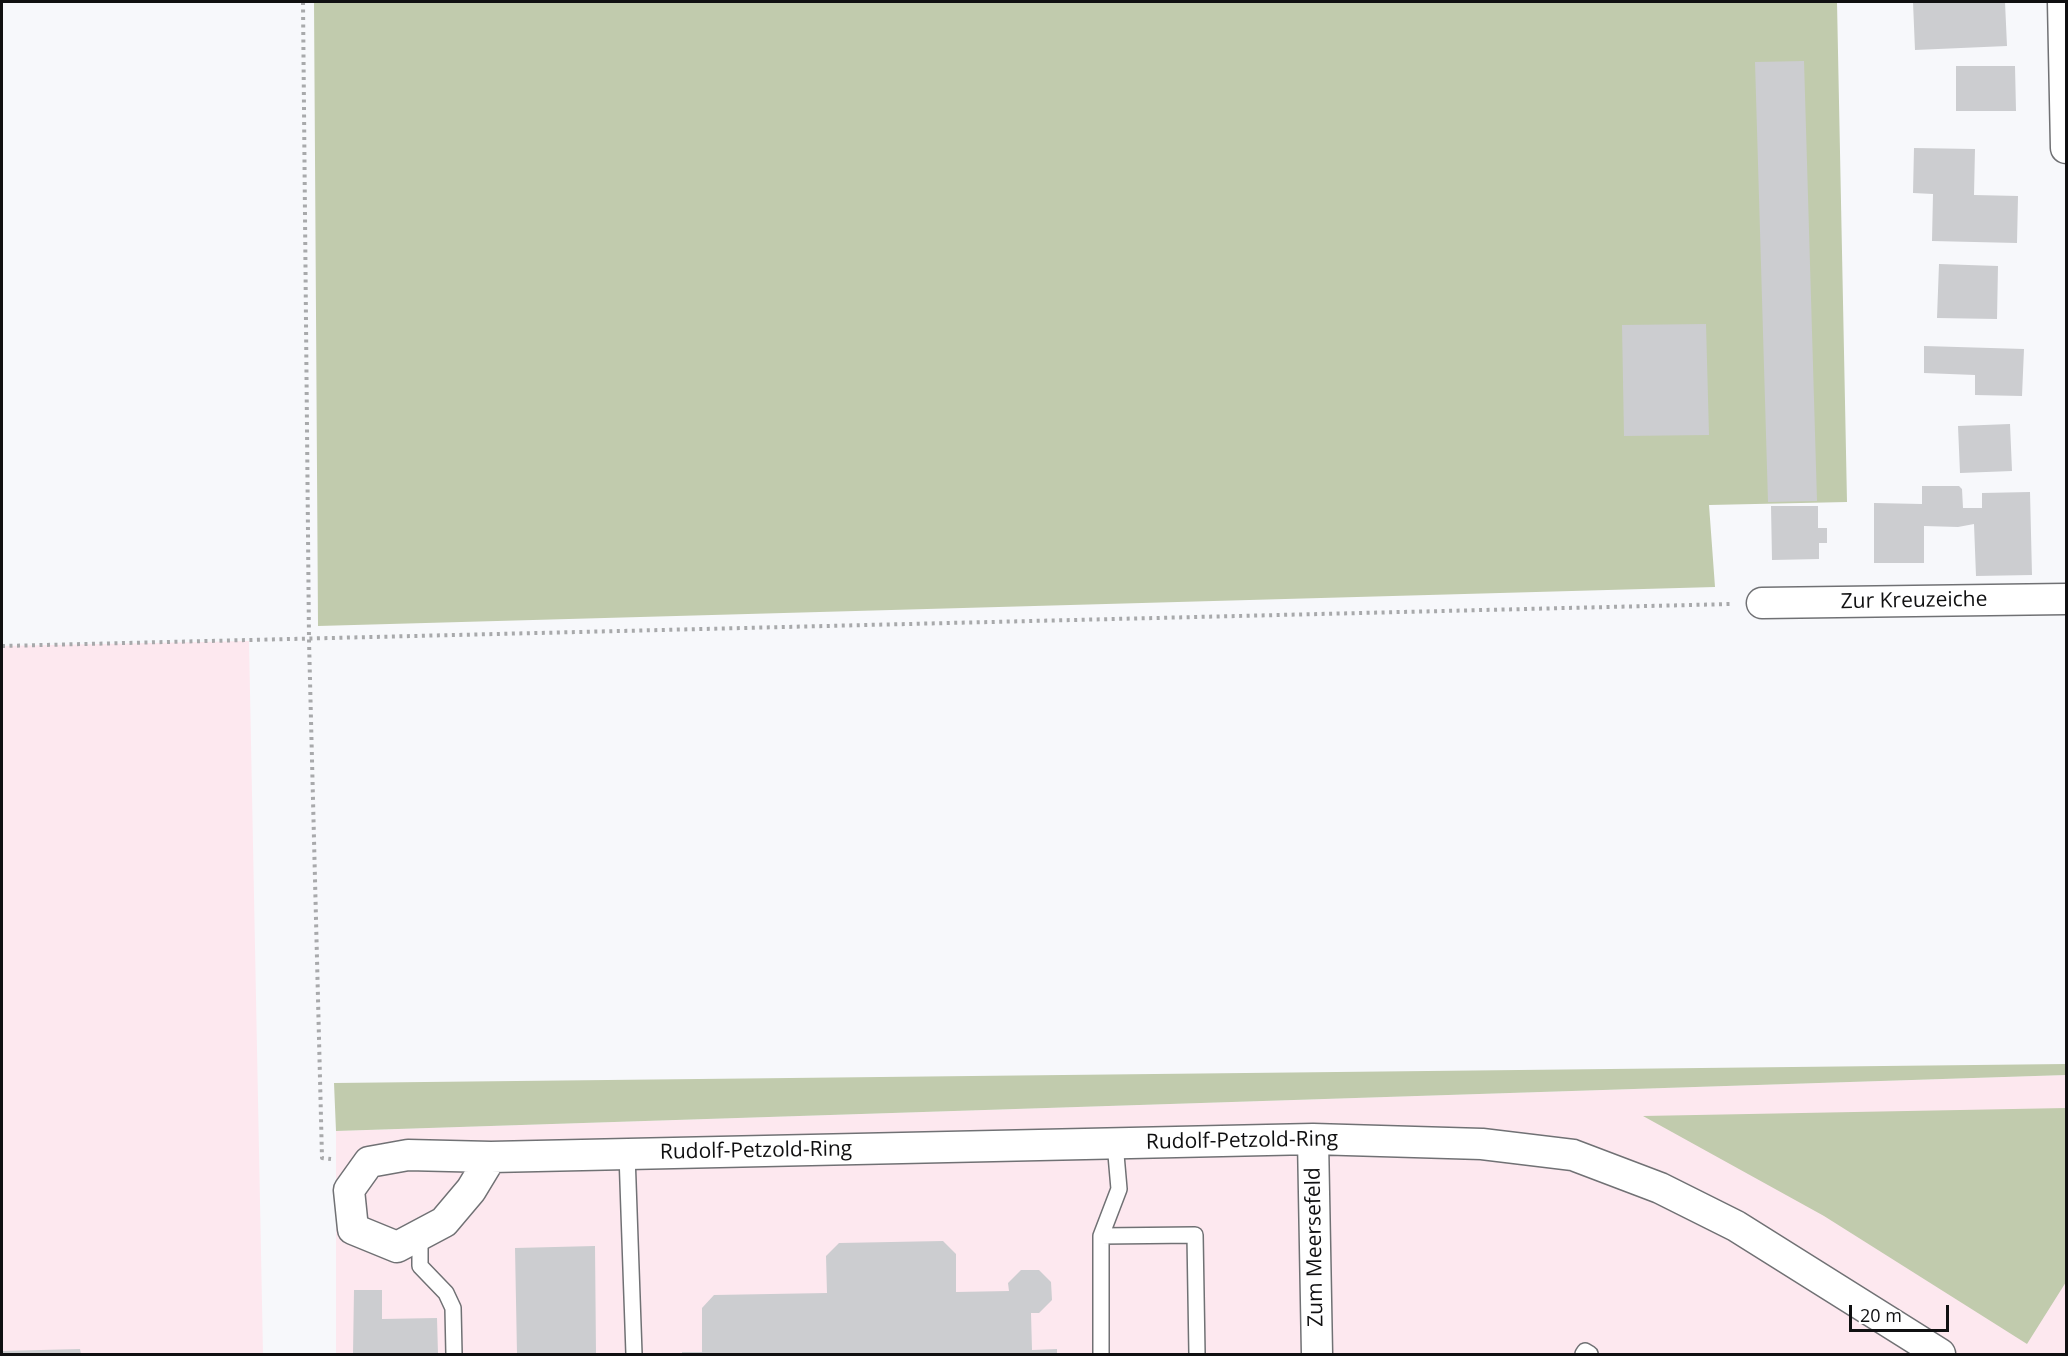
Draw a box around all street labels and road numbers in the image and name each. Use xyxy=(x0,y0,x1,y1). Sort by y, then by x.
street label: Zur Kreuzeiche xyxy=(1840,587,1988,615)
street label: Rudolf-Petzold-Ring xyxy=(1146,1127,1338,1155)
street label: Rudolf-Petzold-Ring xyxy=(660,1137,852,1165)
street label: Zum Meersefeld xyxy=(1301,1167,1329,1327)

